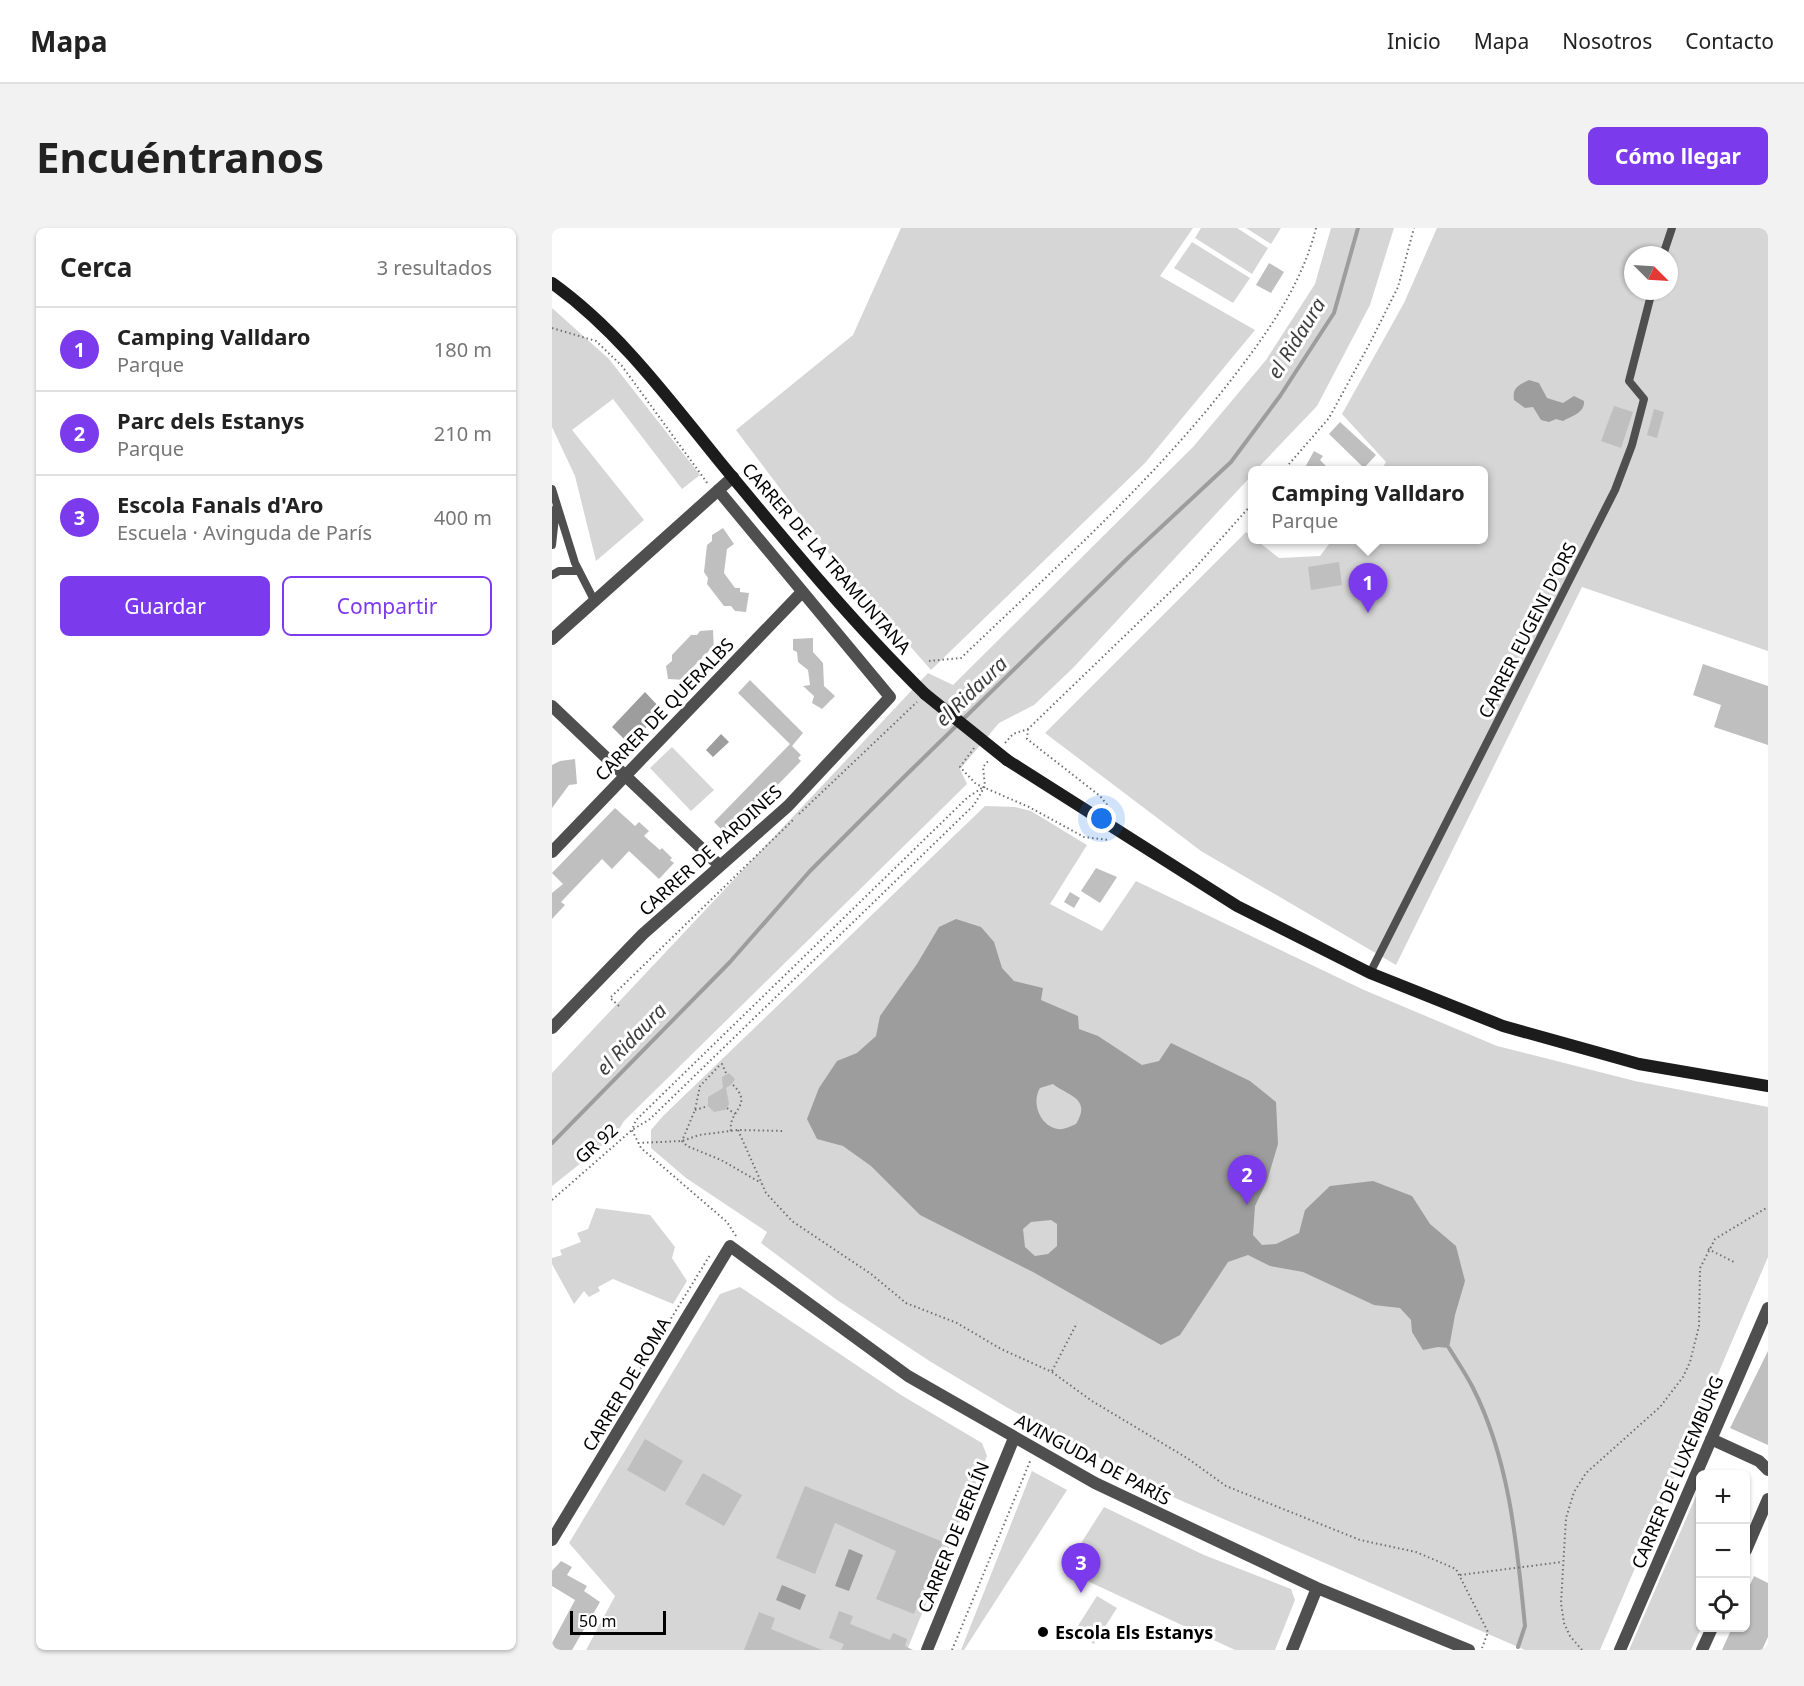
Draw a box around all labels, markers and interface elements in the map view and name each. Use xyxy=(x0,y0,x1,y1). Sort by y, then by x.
text: Mapa xyxy=(30,22,108,60)
text: Inicio xyxy=(1387,27,1441,55)
text: Mapa xyxy=(1474,27,1529,55)
text: Nosotros xyxy=(1562,27,1652,55)
text: Contacto xyxy=(1685,27,1774,55)
button: Cómo llegar xyxy=(1588,127,1768,185)
text: Encuéntranos xyxy=(36,128,324,185)
north arrow xyxy=(1624,246,1678,300)
text: Cerca xyxy=(60,249,132,285)
text: 3 resultados xyxy=(377,254,492,281)
water label: el Ridaura xyxy=(1261,293,1331,383)
text: Camping Valldaro xyxy=(117,321,311,351)
text: 1 xyxy=(74,336,85,363)
text: 180 m xyxy=(434,336,492,363)
text: Parque xyxy=(117,351,184,378)
text: Parc dels Estanys xyxy=(117,405,305,435)
text: 2 xyxy=(74,420,85,447)
text: 210 m xyxy=(434,420,492,447)
text: Parque xyxy=(117,435,184,462)
street label: CARRER DE LA TRAMUNTANA xyxy=(737,457,917,659)
popup xyxy=(1248,466,1488,544)
text: Camping Valldaro xyxy=(1271,477,1465,507)
text: Escola Fanals d'Aro xyxy=(117,489,324,519)
text: 3 xyxy=(74,504,85,531)
text: 400 m xyxy=(434,504,492,531)
text: Parque xyxy=(1271,507,1338,534)
text: Escuela · Avinguda de París xyxy=(117,519,372,546)
street label: CARRER EUGENI D'ORS xyxy=(1472,538,1582,722)
pin: 1 xyxy=(1348,564,1388,613)
button: Guardar xyxy=(60,576,270,636)
button: Compartir xyxy=(282,576,492,636)
street label: CARRER DE QUERALBS xyxy=(589,632,739,786)
water label: el Ridaura xyxy=(929,650,1013,732)
street label: CARRER DE PARDINES xyxy=(633,779,787,921)
your location xyxy=(1087,804,1116,833)
water label: el Ridaura xyxy=(590,997,672,1081)
street label: GR 92 xyxy=(569,1118,623,1168)
pin: 2 xyxy=(1228,1156,1266,1205)
street label: CARRER DE ROMA xyxy=(577,1312,676,1455)
street label: CARRER DE LUXEMBURG xyxy=(1625,1372,1729,1572)
street label: AVINGUDA DE PARÍS xyxy=(1011,1408,1175,1510)
street label: CARRER DE BERLÍN xyxy=(912,1458,994,1616)
map controls xyxy=(1696,1470,1750,1632)
button: + xyxy=(1696,1470,1750,1524)
button: − xyxy=(1696,1524,1750,1578)
pin: 3 xyxy=(1062,1544,1100,1593)
button: locate xyxy=(1696,1578,1750,1632)
scale bar xyxy=(570,1608,666,1636)
text: 50 m xyxy=(579,1610,616,1632)
place label: Escola Els Estanys xyxy=(1055,1620,1213,1644)
marker: Escola Els Estanys xyxy=(1036,1625,1050,1639)

